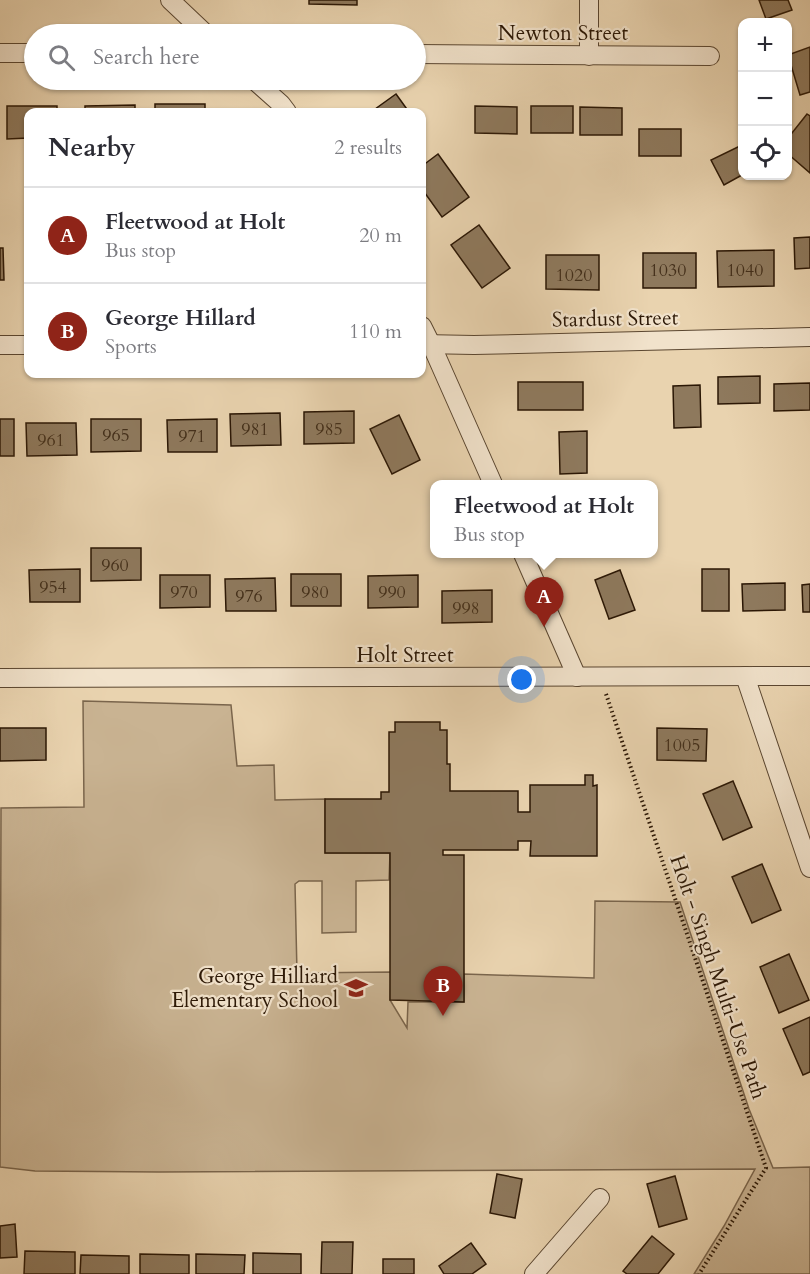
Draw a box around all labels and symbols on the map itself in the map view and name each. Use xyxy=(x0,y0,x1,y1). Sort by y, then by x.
street label: Newton Street xyxy=(498,19,629,48)
house number: 1030 xyxy=(650,258,686,283)
house number: 1040 xyxy=(727,258,763,283)
house number: 1020 xyxy=(556,263,592,288)
street label: Stardust Street xyxy=(552,303,679,335)
house number: 981 xyxy=(241,417,269,442)
house number: 985 xyxy=(315,417,343,442)
house number: 965 xyxy=(102,423,130,448)
house number: 971 xyxy=(178,424,206,449)
house number: 961 xyxy=(37,428,65,453)
house number: 960 xyxy=(101,553,129,578)
house number: 954 xyxy=(39,575,67,600)
pin: A xyxy=(524,578,564,627)
house number: 970 xyxy=(170,580,198,605)
house number: 980 xyxy=(301,580,329,605)
house number: 990 xyxy=(378,580,406,605)
house number: 976 xyxy=(235,584,263,609)
house number: 998 xyxy=(452,596,480,621)
street label: Holt Street xyxy=(356,641,454,670)
your location xyxy=(507,665,536,694)
house number: 1005 xyxy=(664,733,700,758)
street label: Holt - Singh Multi-Use Path xyxy=(663,851,774,1103)
place label: George Hilliard Elementary School xyxy=(171,962,338,1015)
pin: B xyxy=(424,966,462,1016)
school or university icon: George Hilliard Elementary School xyxy=(343,975,369,1001)

